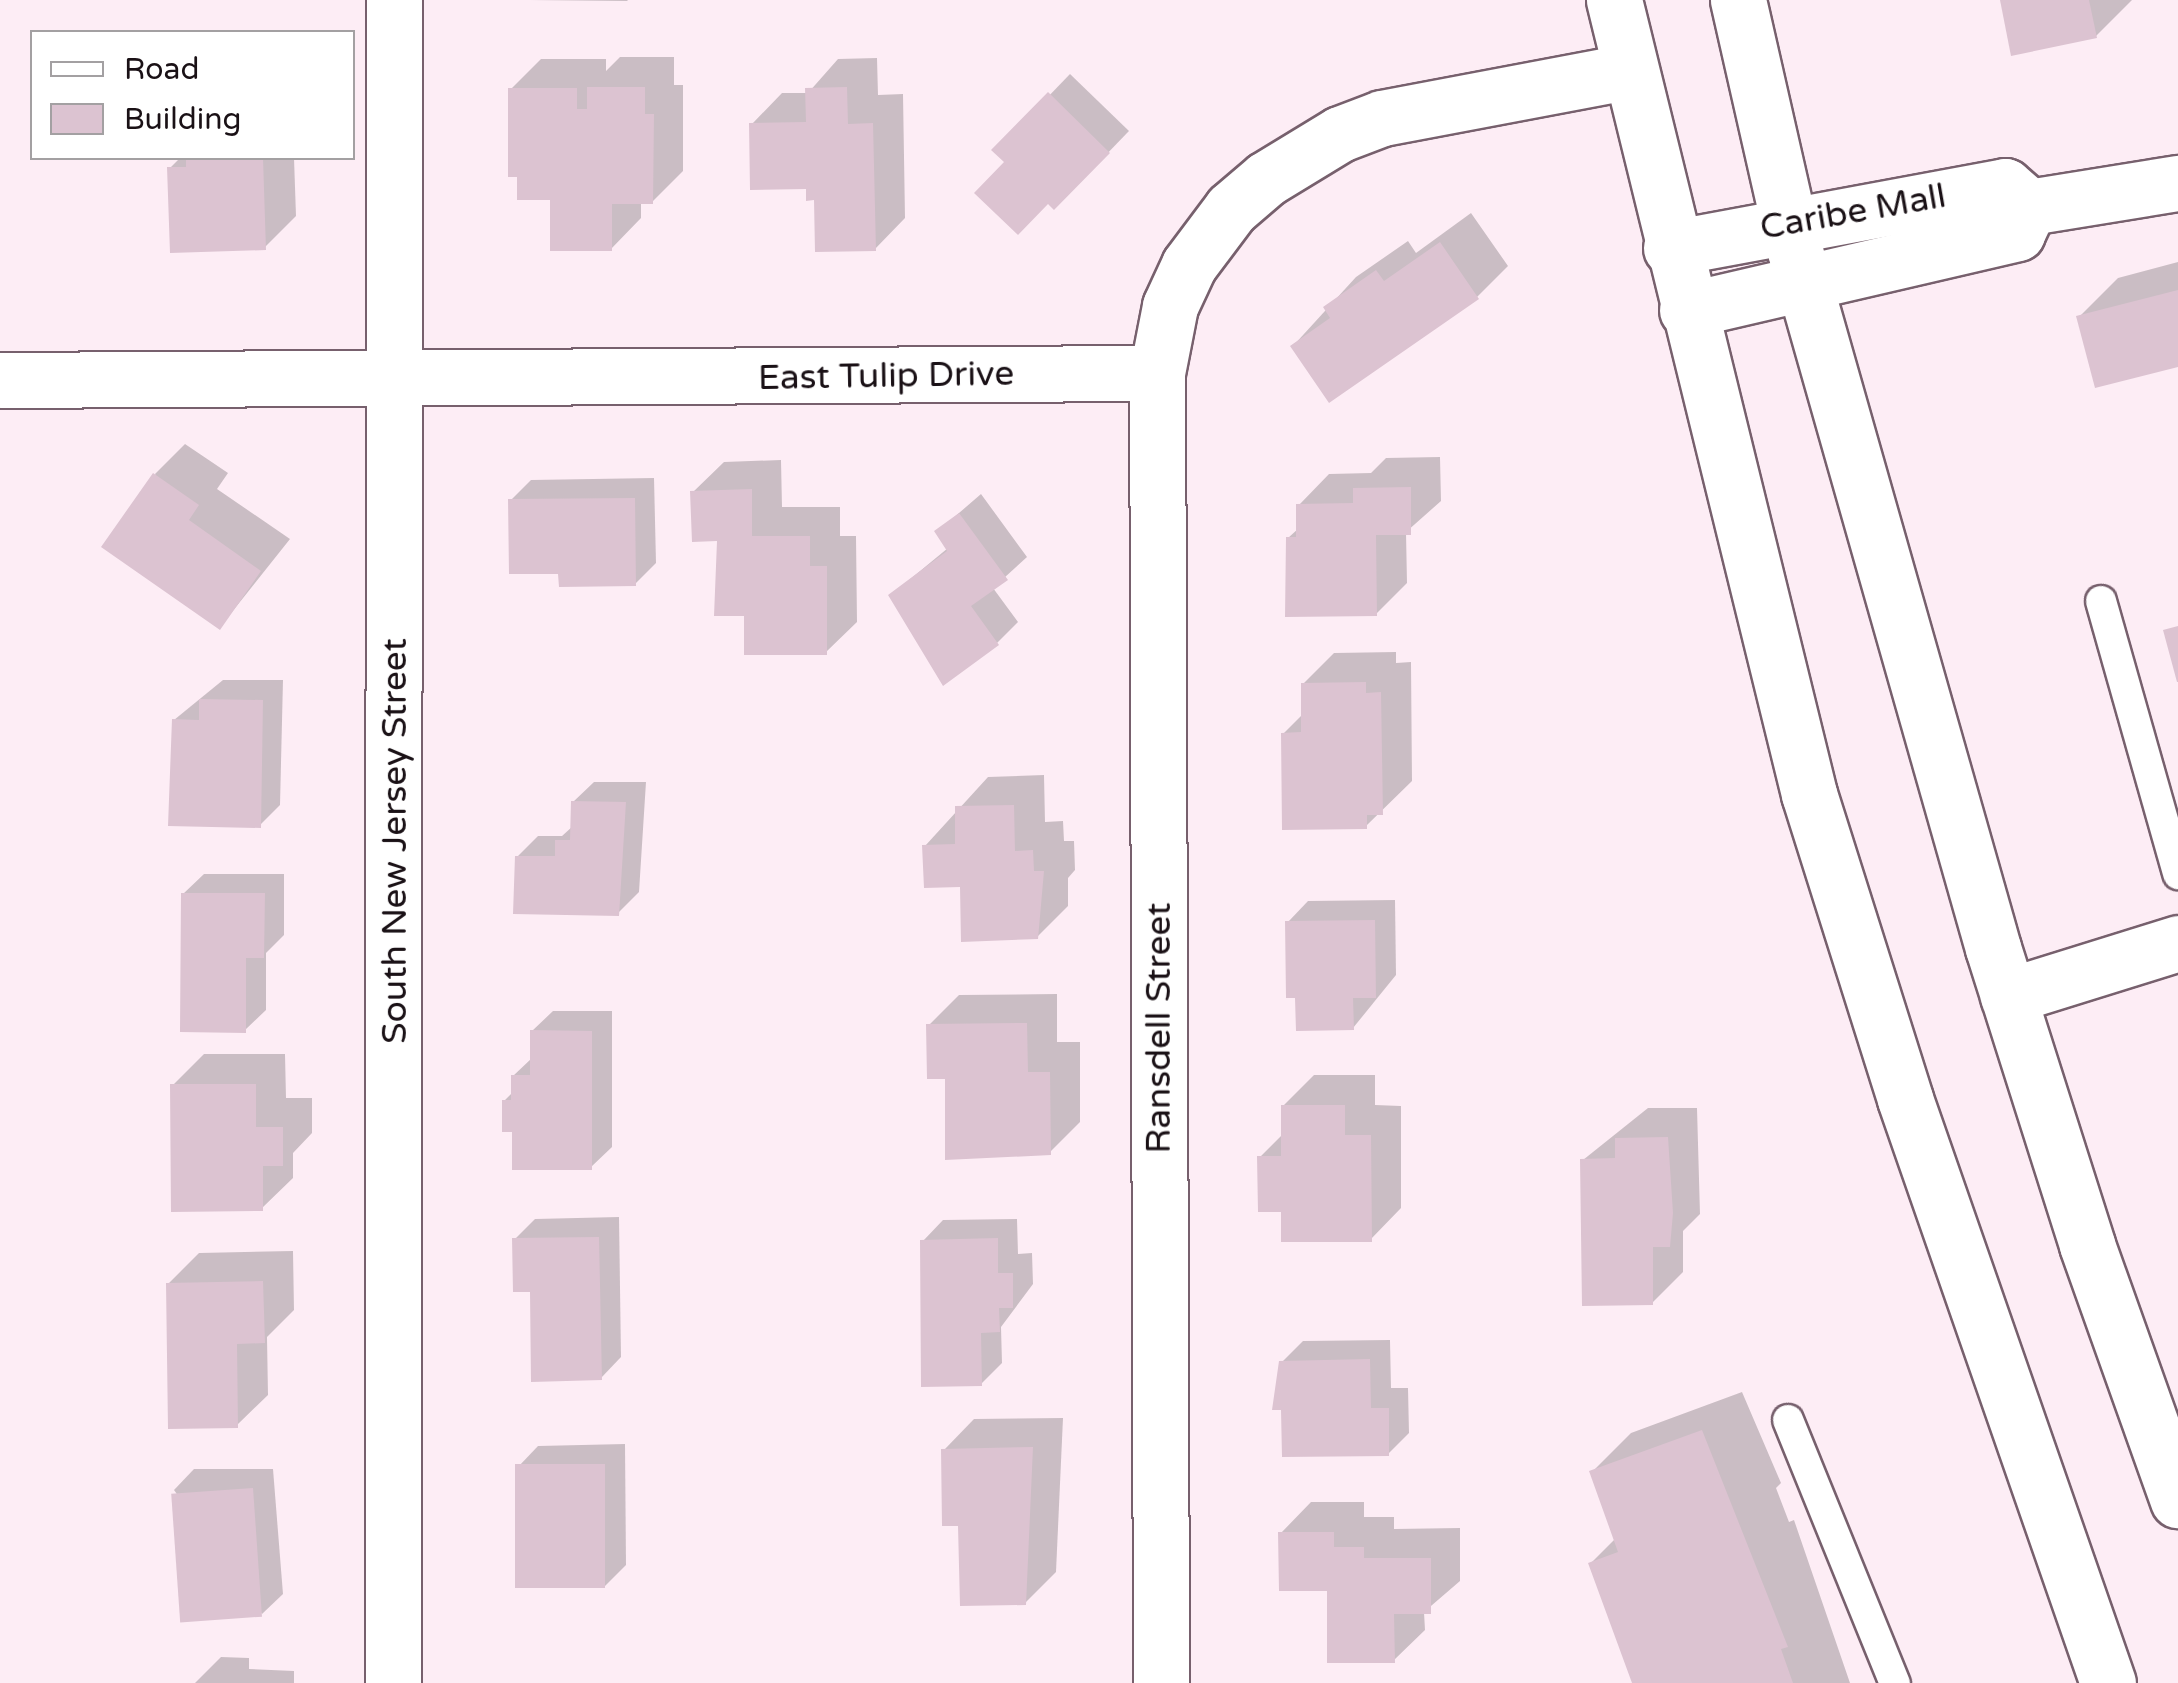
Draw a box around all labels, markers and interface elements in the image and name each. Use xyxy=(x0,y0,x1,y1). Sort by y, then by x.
legend xyxy=(30,30,355,160)
text: Road xyxy=(124,51,199,88)
text: Building xyxy=(124,101,241,138)
street label: Caribe Mall xyxy=(1757,175,1949,249)
street label: East Tulip Drive xyxy=(758,353,1014,399)
street label: South New Jersey Street xyxy=(374,638,416,1044)
street label: Ransdell Street xyxy=(1138,902,1180,1154)

